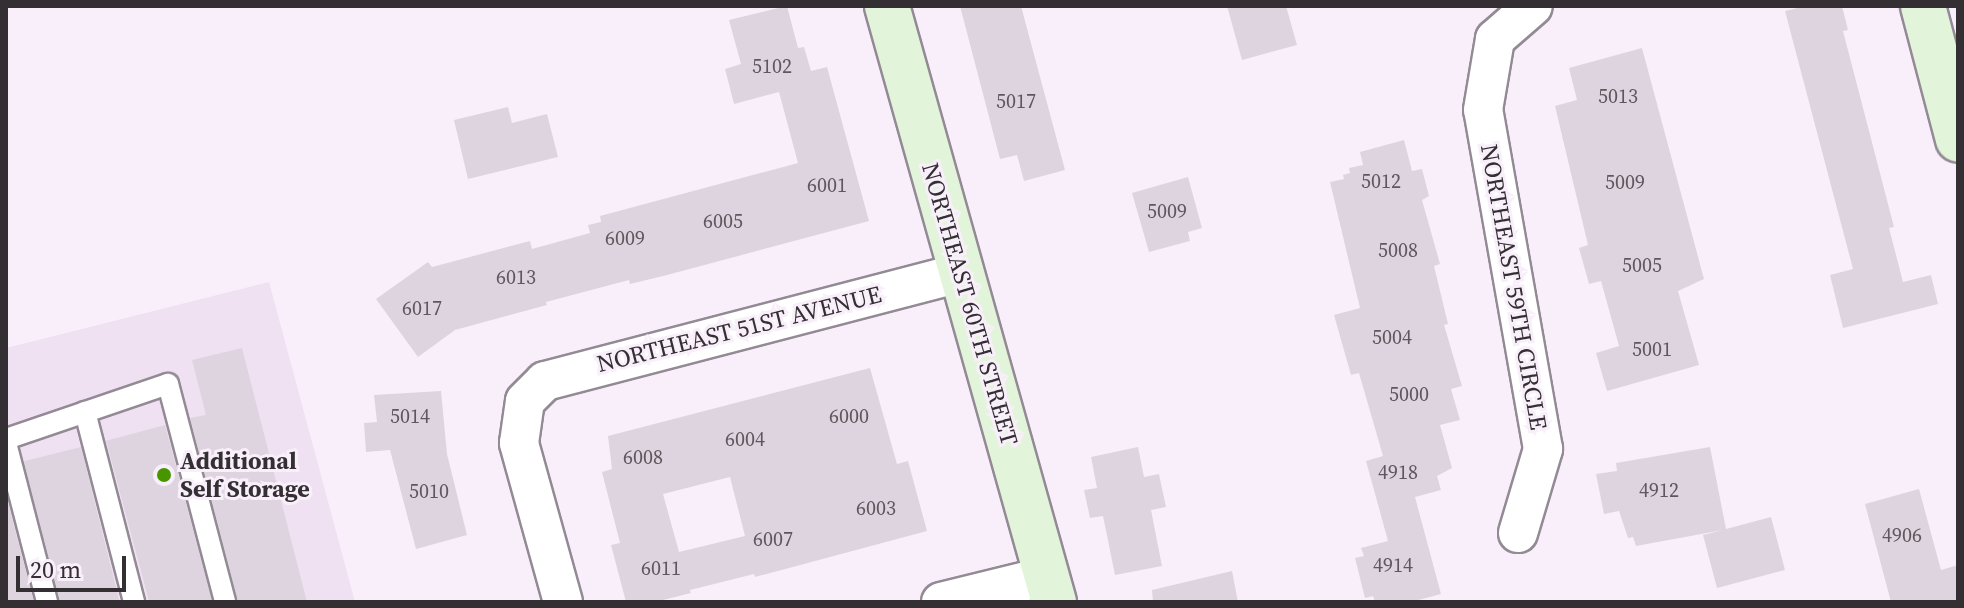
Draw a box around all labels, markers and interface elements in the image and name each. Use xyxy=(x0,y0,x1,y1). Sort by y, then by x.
house number: 5102 xyxy=(752,54,792,78)
house number: 5013 xyxy=(1598,84,1638,108)
house number: 5017 xyxy=(996,89,1036,113)
street label: NORTHEAST 59TH CIRCLE xyxy=(1475,142,1553,432)
street label: NORTHEAST 60TH STREET xyxy=(916,159,1024,449)
house number: 5012 xyxy=(1361,169,1401,193)
house number: 5009 xyxy=(1605,170,1645,194)
house number: 6001 xyxy=(807,173,847,197)
house number: 5009 xyxy=(1147,199,1187,223)
house number: 6005 xyxy=(703,209,743,233)
house number: 6009 xyxy=(605,226,645,250)
house number: 5008 xyxy=(1378,238,1418,262)
house number: 5005 xyxy=(1622,253,1662,277)
house number: 6013 xyxy=(496,265,536,289)
street label: NORTHEAST 51ST AVENUE xyxy=(593,280,885,378)
house number: 6017 xyxy=(402,296,442,320)
house number: 5004 xyxy=(1372,325,1412,349)
house number: 5001 xyxy=(1632,337,1672,361)
house number: 5000 xyxy=(1389,382,1429,406)
house number: 5014 xyxy=(390,404,430,428)
house number: 6000 xyxy=(829,404,869,428)
house number: 6004 xyxy=(725,427,765,451)
house number: 6008 xyxy=(623,445,663,469)
place label: Additional Self Storage xyxy=(180,447,310,503)
house number: 4918 xyxy=(1378,460,1418,484)
marker: Additional Self Storage xyxy=(155,466,173,484)
house number: 4912 xyxy=(1639,478,1679,502)
house number: 5010 xyxy=(409,479,449,503)
house number: 6003 xyxy=(856,496,896,520)
house number: 4906 xyxy=(1882,523,1922,547)
house number: 6007 xyxy=(753,527,793,551)
scale bar xyxy=(20,540,130,590)
text: 20 m xyxy=(30,553,81,586)
house number: 4914 xyxy=(1373,553,1413,577)
house number: 6011 xyxy=(641,556,681,580)

